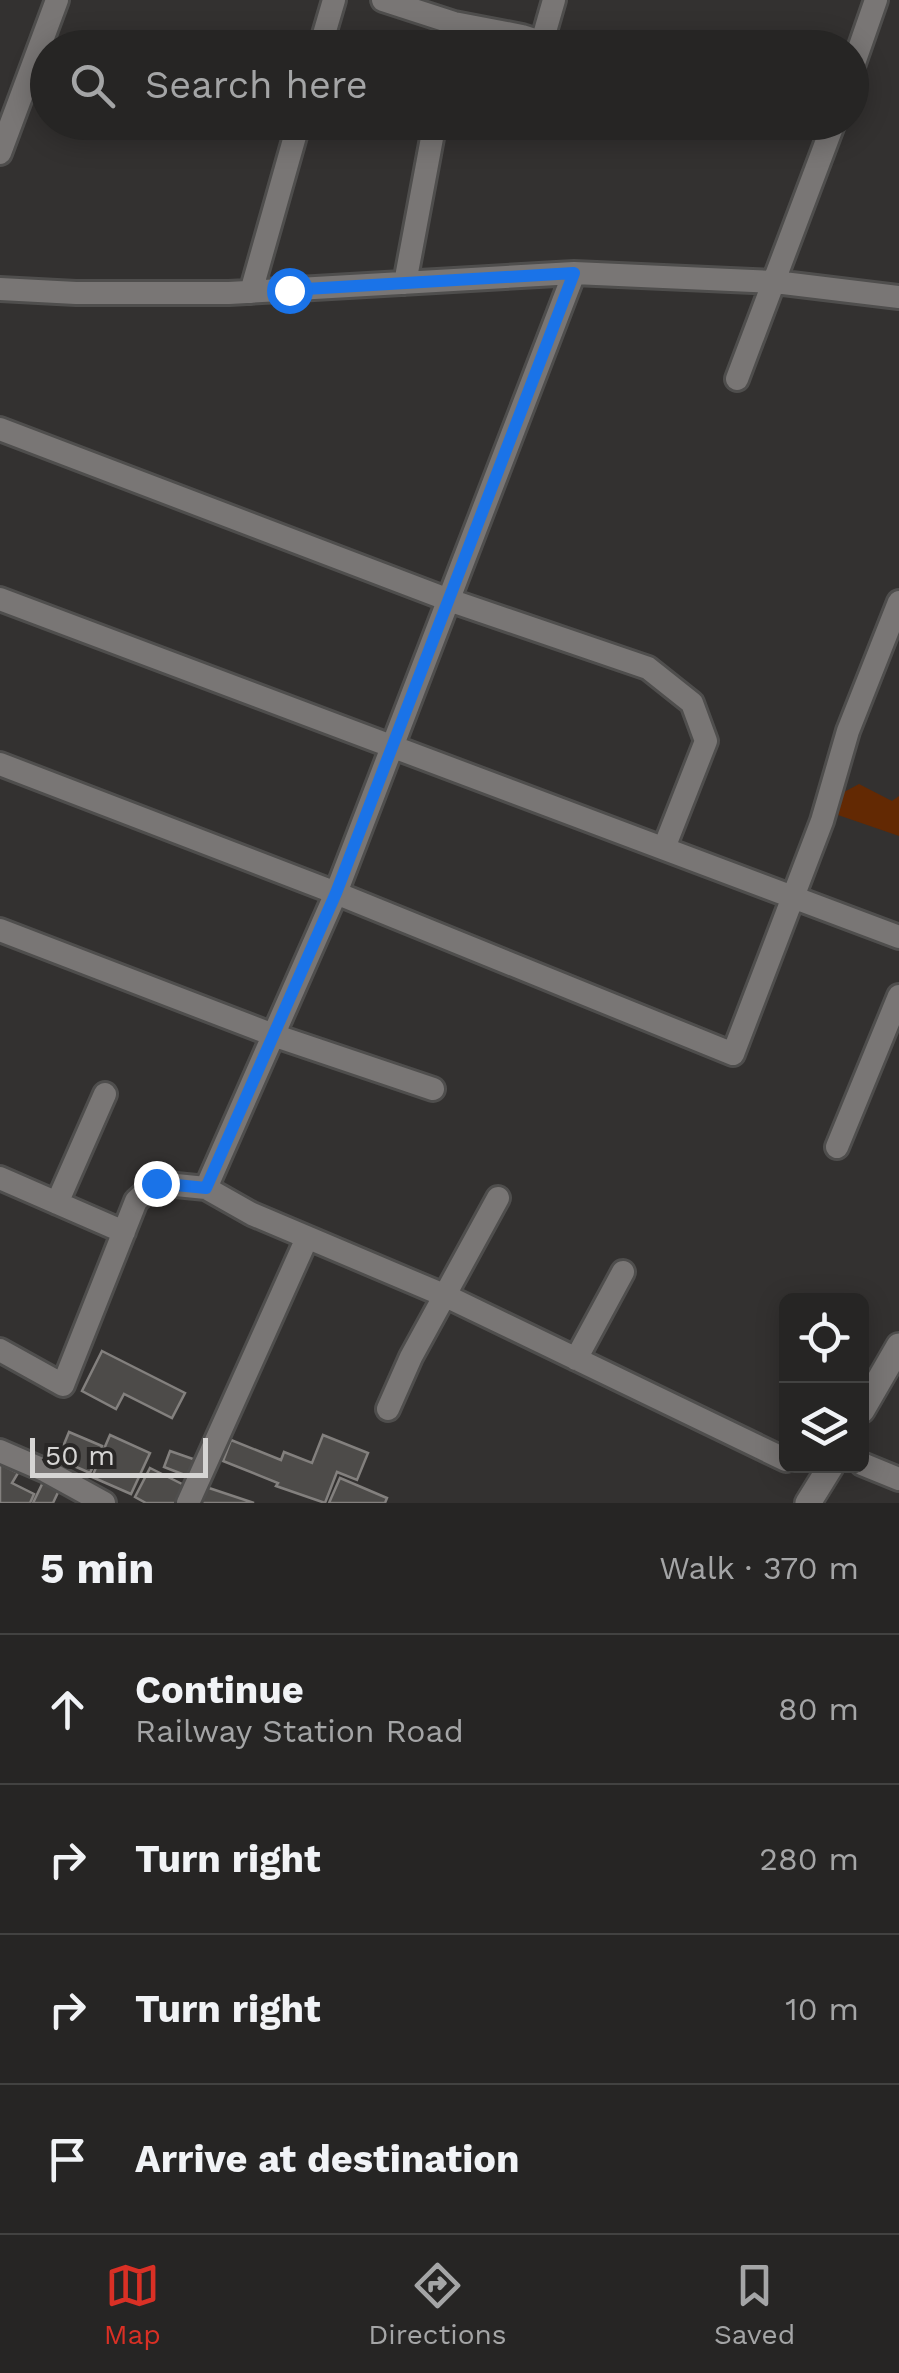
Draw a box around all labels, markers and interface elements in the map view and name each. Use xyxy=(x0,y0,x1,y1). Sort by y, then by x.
search box xyxy=(30,30,869,140)
icon: search xyxy=(65,58,120,113)
text: Search here xyxy=(145,63,368,107)
route start xyxy=(267,268,313,314)
route end xyxy=(134,1161,180,1207)
map controls xyxy=(779,1293,869,1473)
button: locate xyxy=(779,1293,869,1383)
button: layers xyxy=(779,1383,869,1473)
scale bar xyxy=(30,1433,208,1478)
text: 50 m xyxy=(45,1439,115,1472)
text: 5 min xyxy=(40,1544,154,1593)
text: Walk · 370 m xyxy=(659,1549,859,1587)
text: Continue xyxy=(135,1668,304,1712)
icon: ahead xyxy=(40,1682,95,1737)
text: 80 m xyxy=(778,1690,859,1728)
text: Railway Station Road xyxy=(135,1712,464,1750)
icon: right xyxy=(40,1832,95,1887)
text: Turn right xyxy=(135,1837,321,1881)
text: 280 m xyxy=(759,1840,859,1878)
icon: right xyxy=(40,1982,95,2037)
text: Turn right xyxy=(135,1987,321,2031)
text: 10 m xyxy=(785,1990,859,2028)
icon: arrive xyxy=(40,2132,95,2187)
text: Arrive at destination xyxy=(135,2137,520,2181)
tab: Map xyxy=(104,2258,161,2351)
tab: Directions xyxy=(368,2258,507,2351)
tab: Saved xyxy=(714,2258,795,2351)

